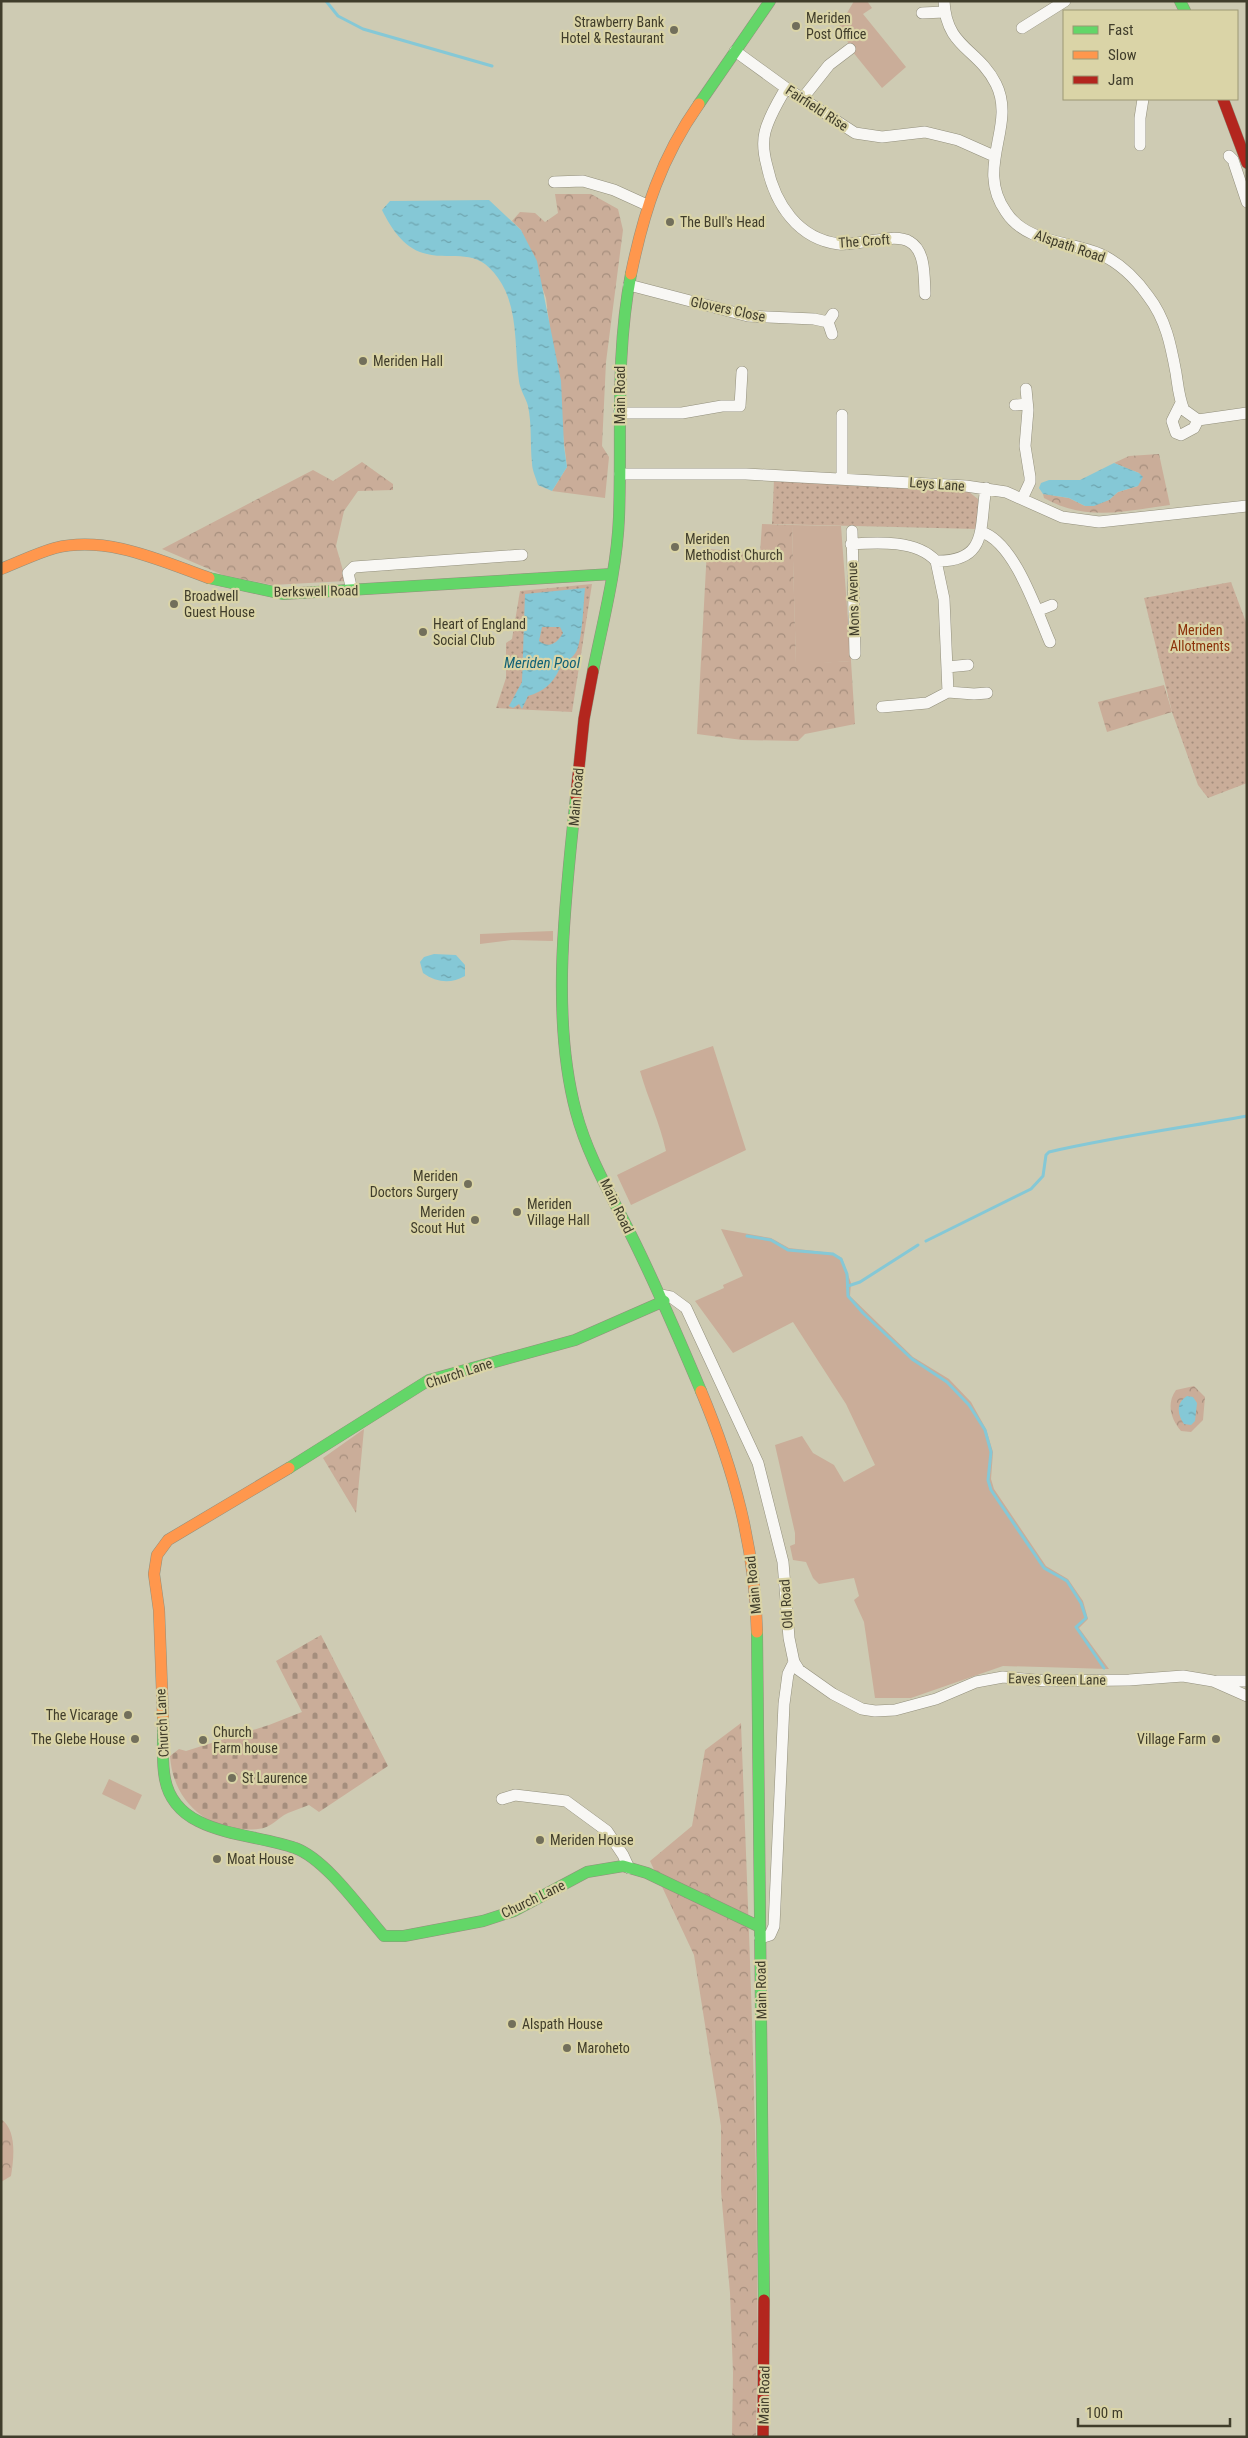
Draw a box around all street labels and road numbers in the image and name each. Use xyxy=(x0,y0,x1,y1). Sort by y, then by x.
street label: Fairfield Rise xyxy=(783,82,852,134)
street label: Alspath Road xyxy=(1033,226,1107,266)
street label: The Croft xyxy=(838,231,890,251)
street label: Glovers Close xyxy=(689,293,767,325)
street label: Main Road xyxy=(612,366,628,424)
street label: Leys Lane xyxy=(909,474,966,494)
street label: Mons Avenue xyxy=(844,561,862,636)
street label: Berkswell Road xyxy=(274,582,358,600)
street label: Main Road xyxy=(565,767,587,827)
street label: Main Road xyxy=(597,1176,637,1236)
street label: Church Lane xyxy=(424,1355,495,1391)
street label: Main Road xyxy=(742,1555,764,1615)
street label: Old Road xyxy=(776,1579,796,1629)
street label: Eaves Green Lane xyxy=(1008,1670,1106,1688)
street label: Church Lane xyxy=(152,1688,172,1758)
street label: Church Lane xyxy=(499,1877,568,1921)
street label: Main Road xyxy=(752,1961,770,2019)
street label: Main Road xyxy=(755,2366,773,2424)

